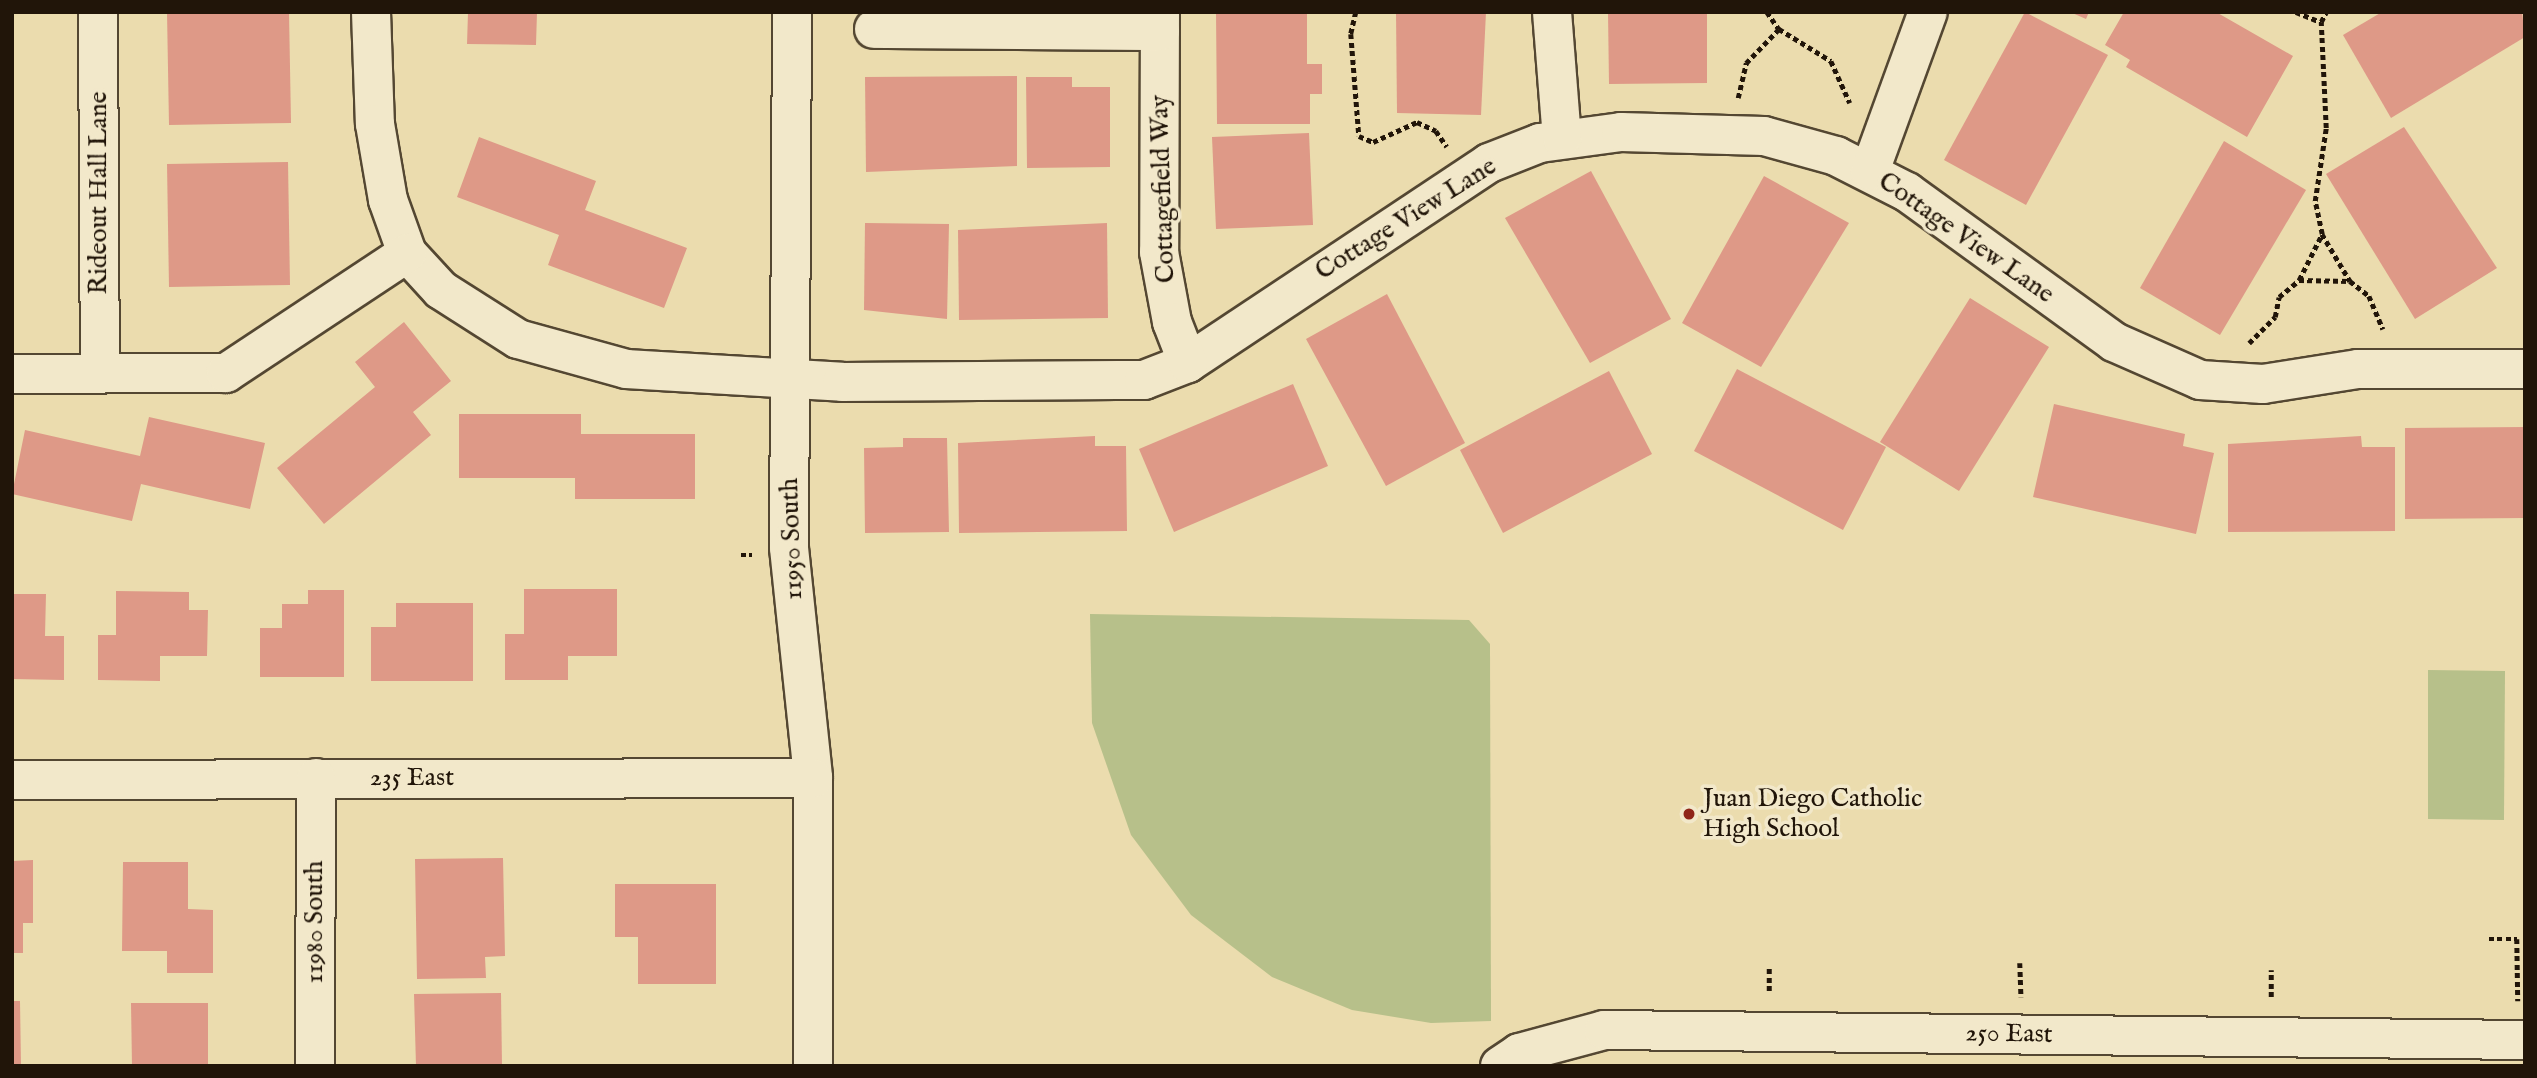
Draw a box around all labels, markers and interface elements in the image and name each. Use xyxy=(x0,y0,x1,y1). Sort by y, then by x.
street label: Rideout Hall Lane xyxy=(83,91,115,295)
street label: Cottagefield Way xyxy=(1144,94,1182,284)
street label: Cottage View Lane xyxy=(1310,151,1502,287)
street label: Cottage View Lane xyxy=(1872,166,2060,310)
street label: 11950 South xyxy=(774,478,810,600)
street label: 235 East xyxy=(370,762,454,794)
place label: Juan Diego Catholic High School xyxy=(1703,783,1922,844)
marker: Juan Diego Catholic High School xyxy=(1681,806,1697,822)
street label: 11980 South xyxy=(299,861,331,983)
street label: 250 East xyxy=(1965,1018,2053,1050)

